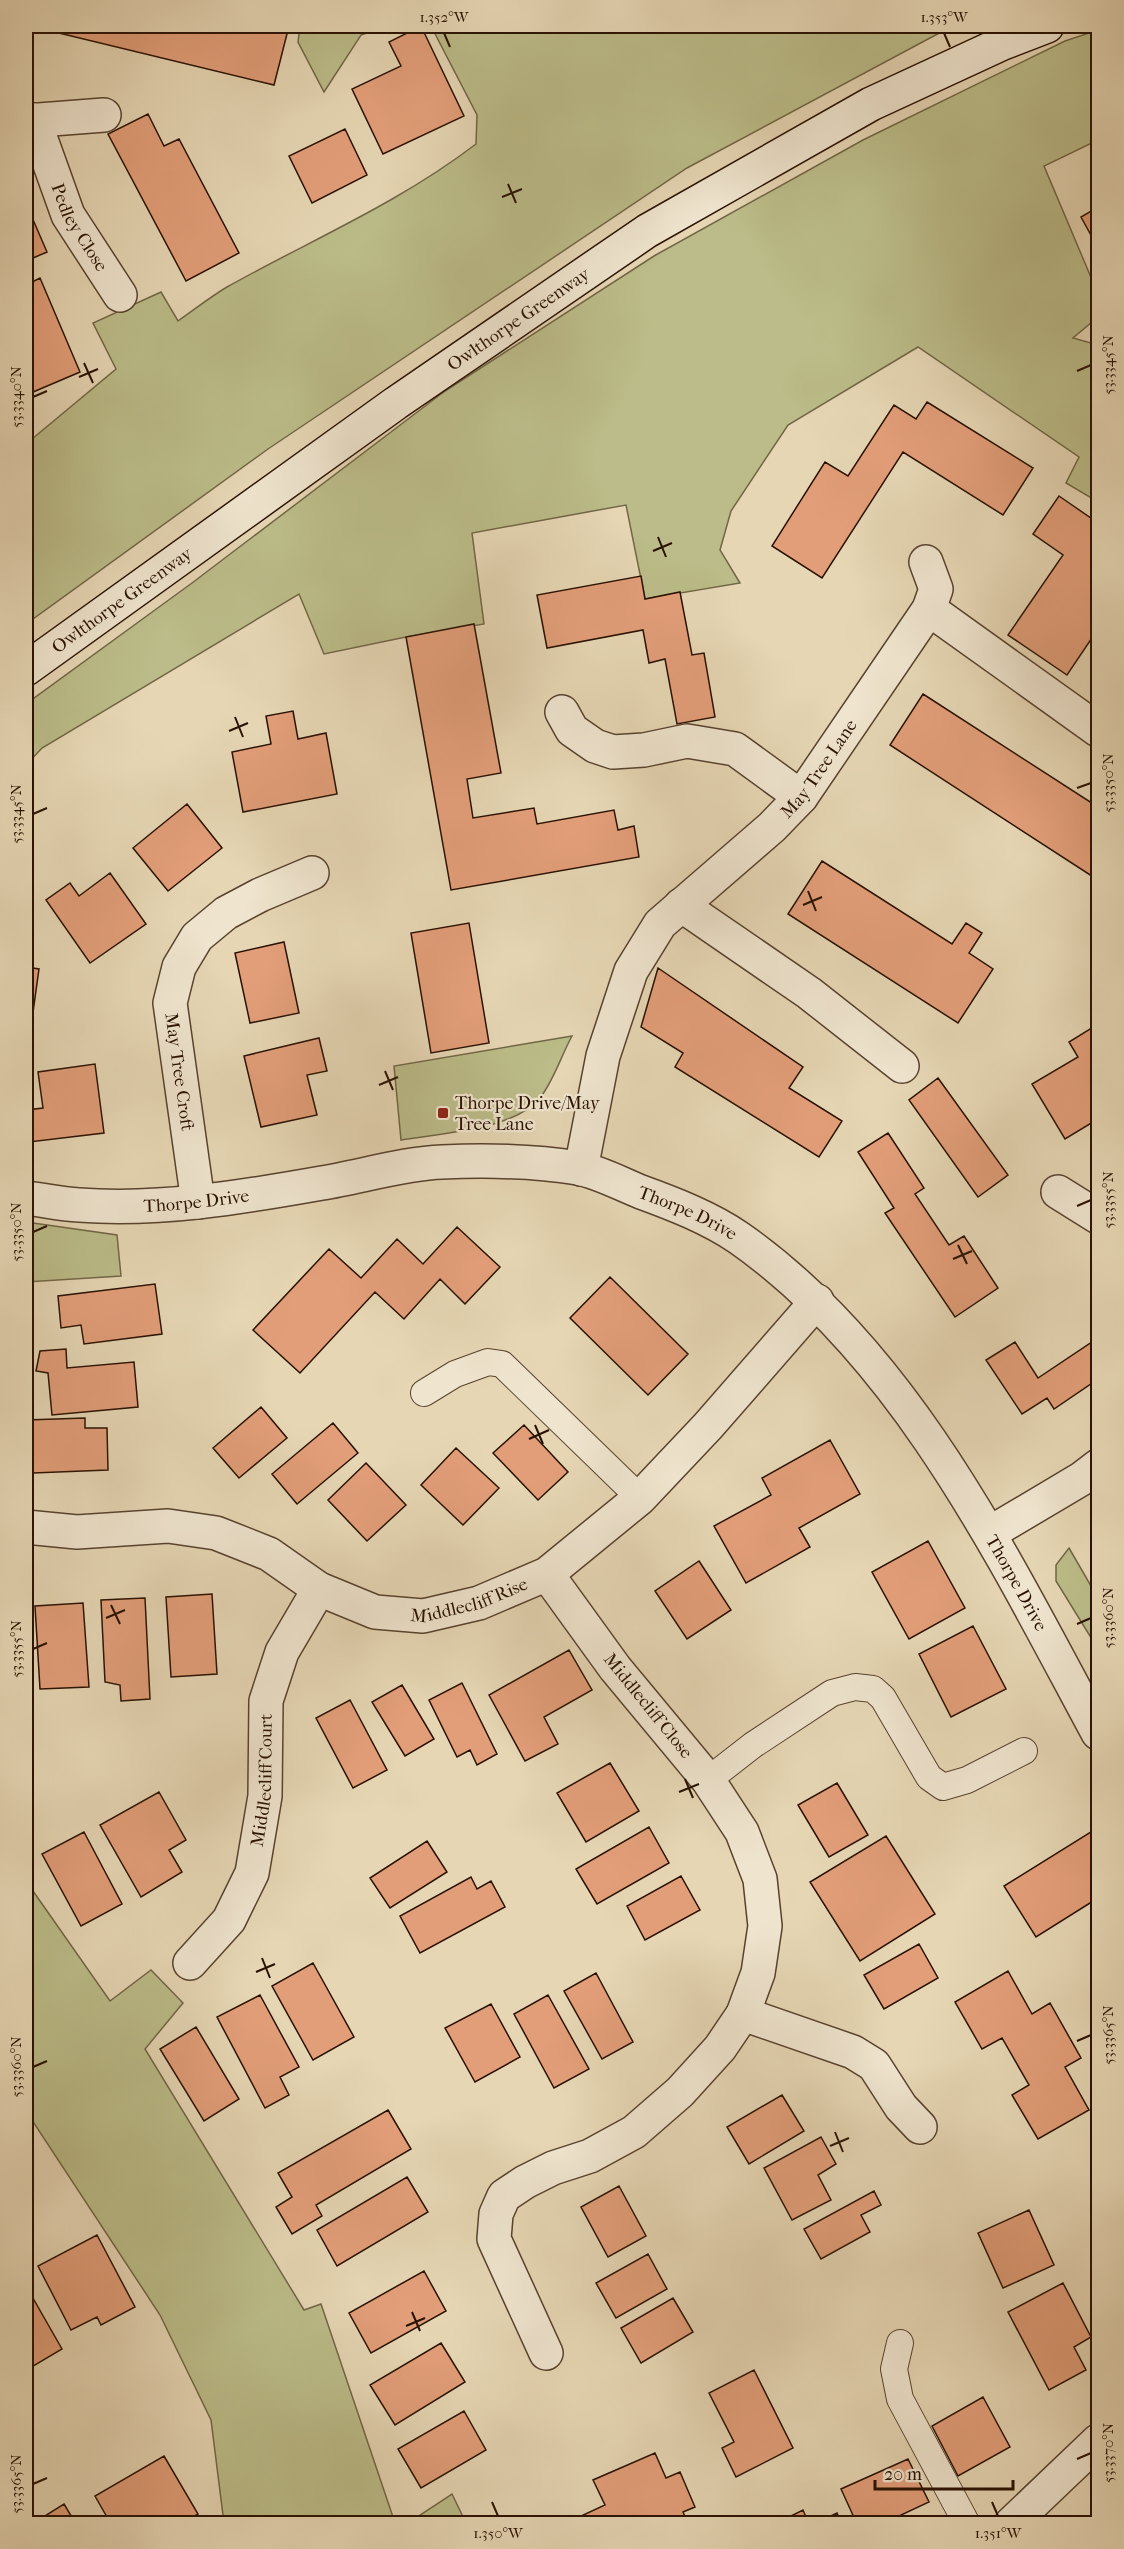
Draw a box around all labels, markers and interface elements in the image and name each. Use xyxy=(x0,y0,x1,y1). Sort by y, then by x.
text: 1.352°W xyxy=(420,8,470,26)
text: 1.353°W xyxy=(920,8,969,26)
street label: Pedley Close xyxy=(47,181,112,275)
street label: Owlthorpe Greenway xyxy=(443,262,595,375)
text: 53.3345°N xyxy=(1099,335,1117,395)
text: 53.3340°N xyxy=(7,365,25,428)
street label: Owlthorpe Greenway xyxy=(48,542,197,658)
street label: May Tree Lane xyxy=(776,715,861,822)
text: 53.3350°N xyxy=(1099,753,1117,813)
text: 53.3345°N xyxy=(7,784,25,844)
street label: May Tree Croft xyxy=(160,1012,198,1133)
place label: Thorpe Drive/May Tree Lane xyxy=(455,1093,601,1135)
marker: Thorpe Drive/May Tree Lane xyxy=(436,1106,450,1120)
text: 53.3355°N xyxy=(1099,1171,1117,1229)
street label: Thorpe Drive xyxy=(635,1181,741,1244)
street label: Thorpe Drive xyxy=(143,1185,251,1216)
text: 53.3350°N xyxy=(7,1202,25,1262)
street label: Thorpe Drive xyxy=(981,1531,1052,1634)
street label: Middlecliff Rise xyxy=(410,1573,531,1627)
text: 53.3360°N xyxy=(1099,1587,1117,1649)
text: 53.3355°N xyxy=(7,1620,25,1678)
street label: Middlecliff Close xyxy=(599,1649,697,1763)
street label: Middlecliff Court xyxy=(246,1713,276,1848)
text: 53.3365°N xyxy=(1099,2005,1117,2065)
text: 53.3360°N xyxy=(7,2036,25,2098)
text: 53.3370°N xyxy=(1099,2422,1117,2483)
scale bar xyxy=(875,2453,1013,2491)
text: 53.3365°N xyxy=(7,2454,25,2514)
text: 20 m xyxy=(884,2464,922,2485)
text: 1.350°W xyxy=(473,2524,524,2542)
text: 1.351°W xyxy=(975,2524,1022,2542)

